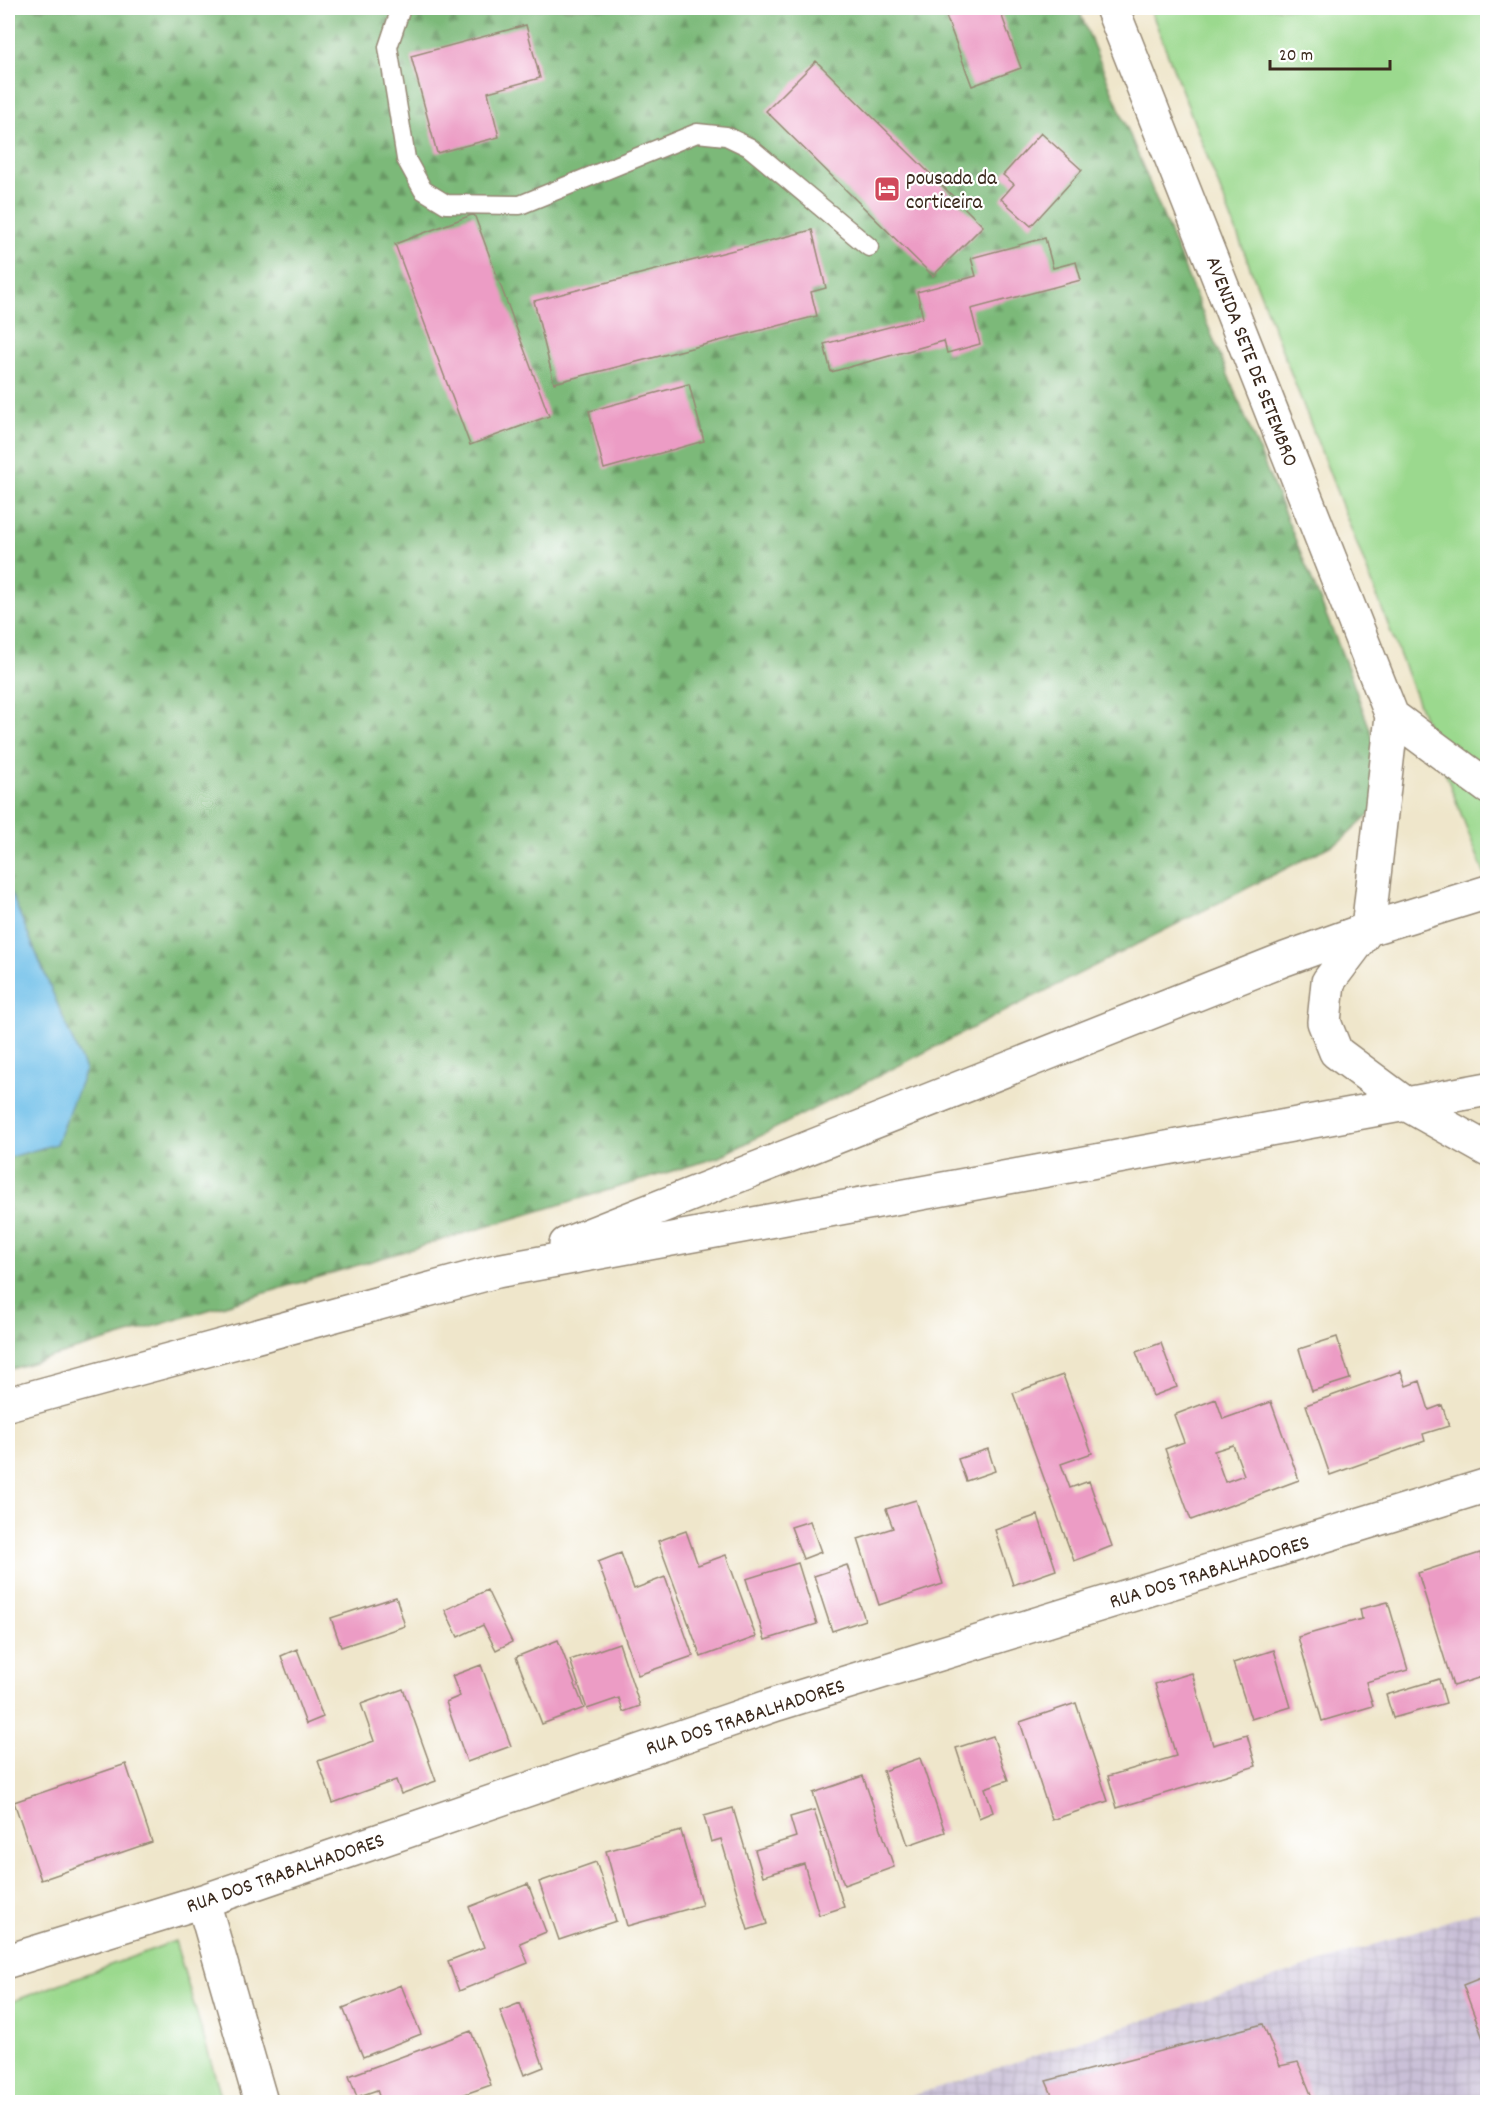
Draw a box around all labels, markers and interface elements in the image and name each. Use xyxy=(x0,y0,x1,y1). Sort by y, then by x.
scale bar xyxy=(1270,33,1390,71)
text: 20 m xyxy=(1279,44,1313,69)
place label: pousada da corticeira xyxy=(906,165,998,219)
hotel icon: pousada da corticeira xyxy=(872,174,902,204)
street label: AVENIDA SETE DE SETEMBRO xyxy=(1196,253,1304,472)
street label: RUA DOS TRABALHADORES xyxy=(1106,1529,1314,1619)
street label: RUA DOS TRABALHADORES xyxy=(642,1672,849,1765)
street label: RUA DOS TRABALHADORES xyxy=(183,1827,389,1923)

